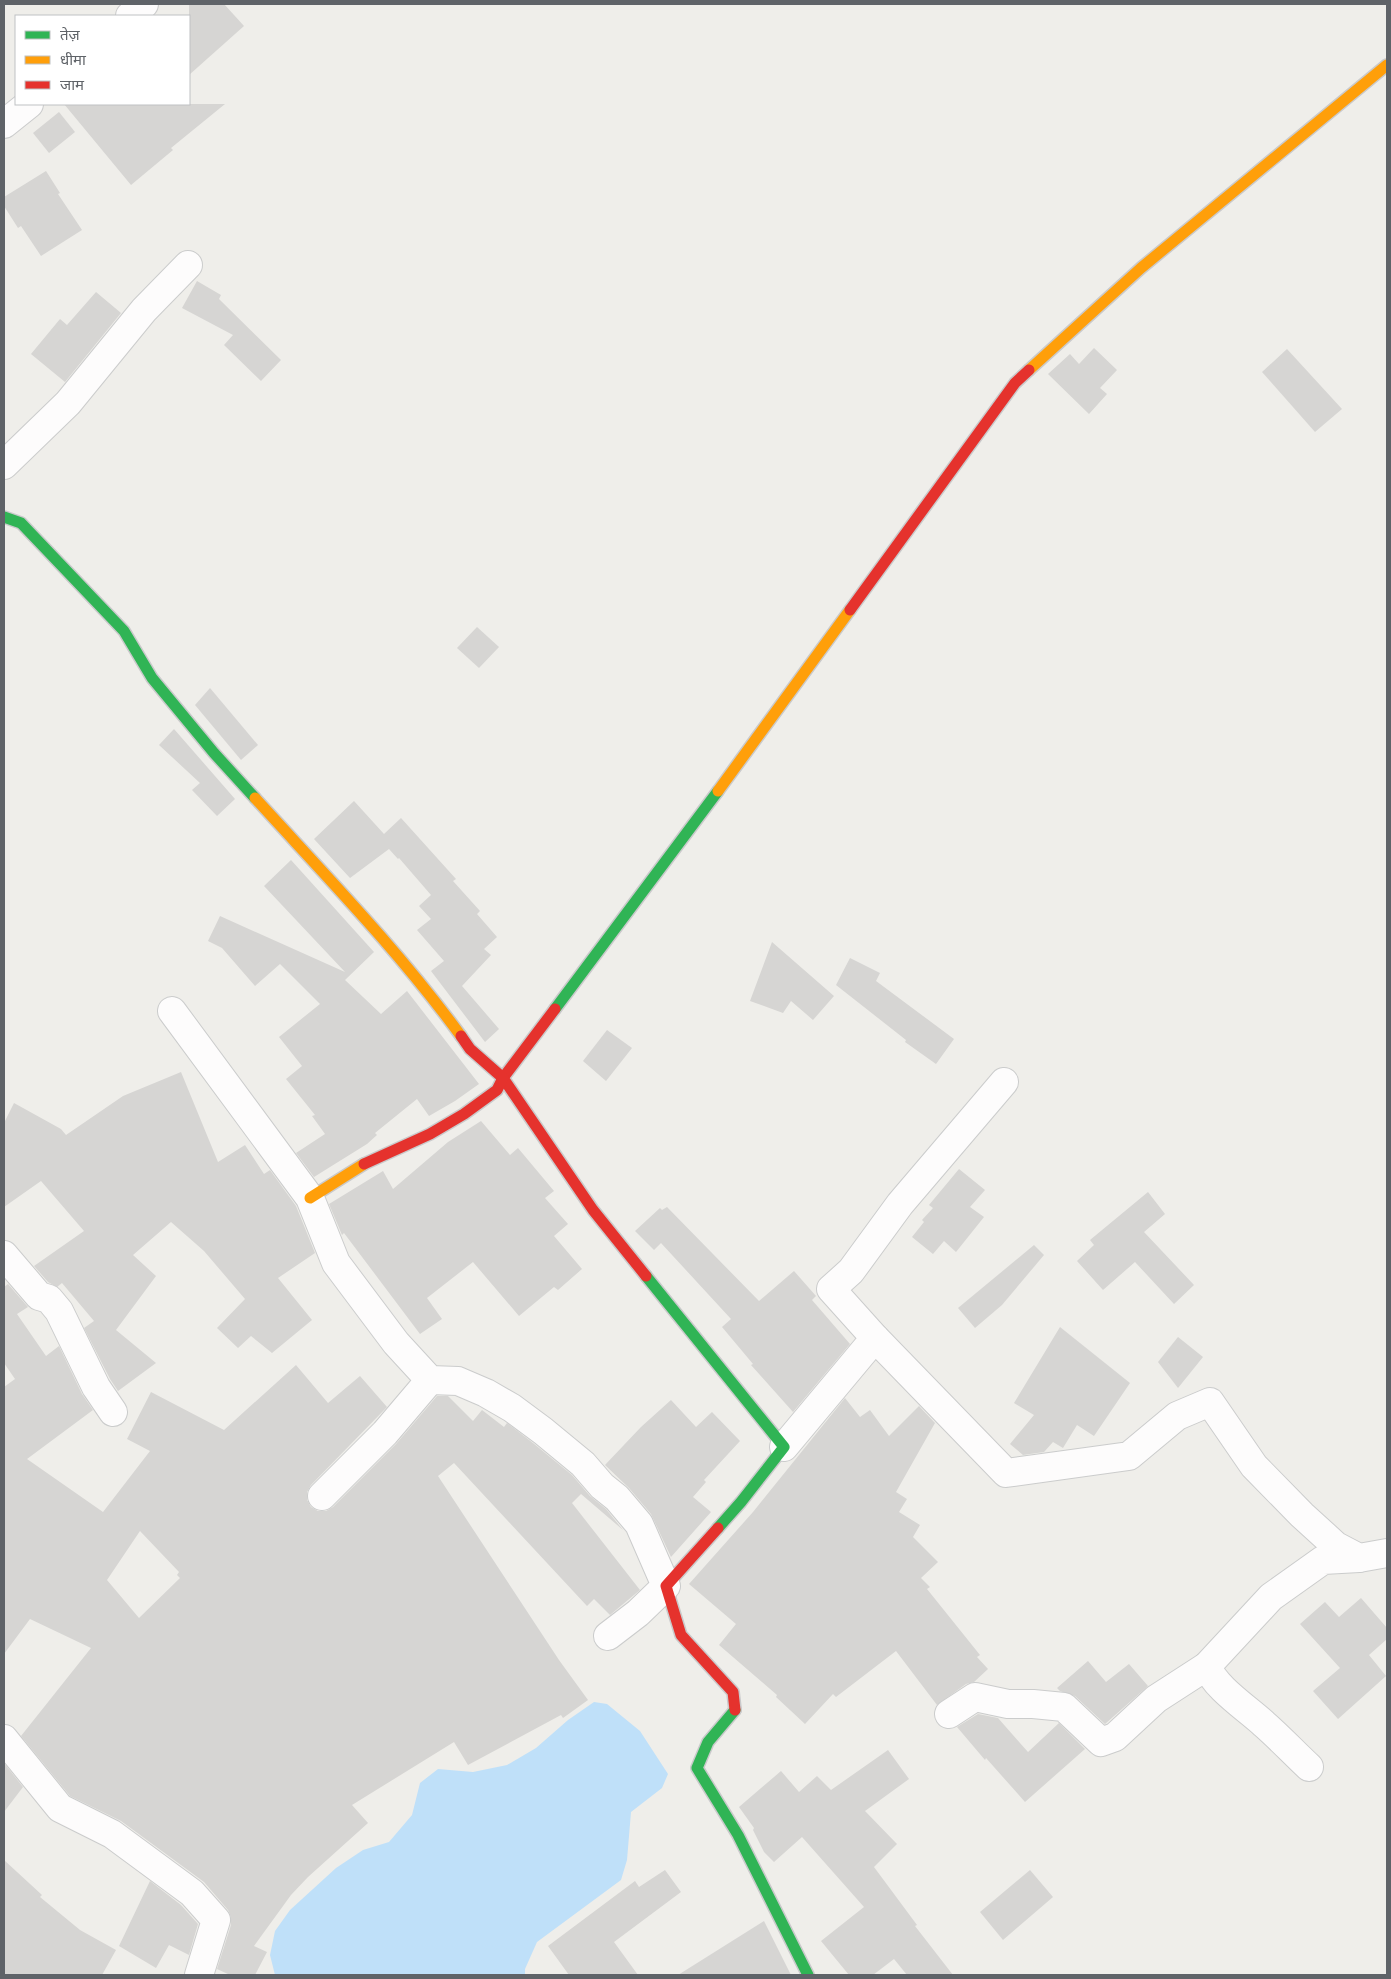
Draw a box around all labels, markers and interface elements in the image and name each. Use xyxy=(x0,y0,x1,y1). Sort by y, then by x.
legend xyxy=(15,15,190,105)
text: तेज़ xyxy=(60,25,81,45)
text: धीमा xyxy=(60,50,87,70)
text: जाम xyxy=(60,75,85,95)

